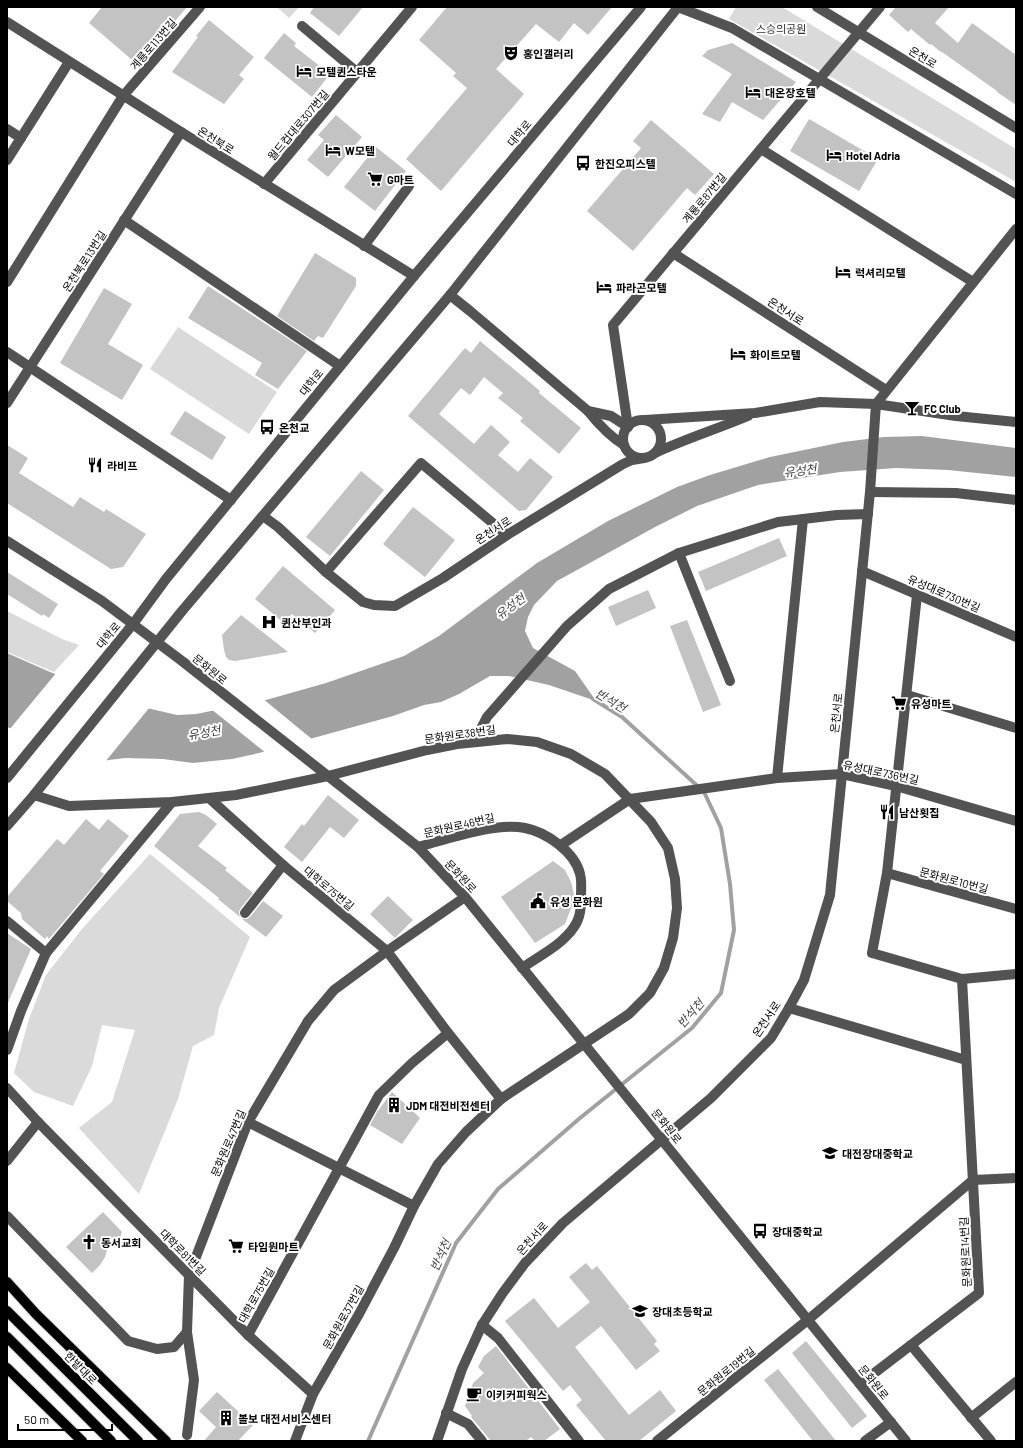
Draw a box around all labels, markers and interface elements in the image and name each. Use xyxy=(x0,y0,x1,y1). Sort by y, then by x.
street label: 계룡로113번길 xyxy=(127,16,179,72)
park label: 스승의공원 xyxy=(756,22,806,35)
theatre icon: 홍인갤러리 xyxy=(502,44,520,62)
street label: 온천로 xyxy=(907,44,939,70)
place label: 홍인갤러리 xyxy=(523,47,574,60)
hotel icon: 모텔퀸스타운 xyxy=(295,62,313,80)
place label: 모텔퀸스타운 xyxy=(316,65,377,78)
hotel icon: 대온장호텔 xyxy=(744,83,762,101)
place label: 대온장호텔 xyxy=(765,86,816,99)
street label: 월드컵대로307번길 xyxy=(265,87,331,163)
street label: 대학로 xyxy=(504,117,534,149)
street label: 온천북로 xyxy=(195,124,237,156)
hotel icon: W모텔 xyxy=(324,141,342,159)
place label: W모텔 xyxy=(345,144,375,157)
hotel icon: Hotel Adria xyxy=(825,146,843,164)
place label: Hotel Adria xyxy=(846,149,900,162)
bus stop icon: 한진오피스텔 xyxy=(574,154,592,172)
place label: 한진오피스텔 xyxy=(595,157,656,170)
supermarket icon: G마트 xyxy=(366,170,384,188)
street label: 계룡로87번길 xyxy=(679,170,729,226)
place label: G마트 xyxy=(387,173,414,186)
street label: 온천북로13번길 xyxy=(59,228,109,294)
hotel icon: 럭셔리모텔 xyxy=(834,263,852,281)
place label: 럭셔리모텔 xyxy=(855,266,906,279)
hotel icon: 파라곤모텔 xyxy=(595,278,613,296)
place label: 파라곤모텔 xyxy=(616,281,667,294)
street label: 온천서로 xyxy=(765,295,807,327)
hotel icon: 화이트모텔 xyxy=(729,345,747,363)
place label: 화이트모텔 xyxy=(750,348,801,361)
street label: 대학로 xyxy=(296,366,326,398)
bar icon: FC Club xyxy=(903,399,921,417)
place label: FC Club xyxy=(924,402,961,415)
bus stop icon: 온천교 xyxy=(258,418,276,436)
place label: 온천교 xyxy=(279,421,309,434)
restaurant icon: 라비프 xyxy=(86,456,104,474)
place label: 라비프 xyxy=(107,459,137,472)
water label: 유성천 xyxy=(783,461,819,479)
street label: 온천서로 xyxy=(472,514,514,546)
street label: 유성대로730번길 xyxy=(906,572,982,614)
water label: 유성천 xyxy=(493,589,529,622)
hospital icon: 퀸산부인과 xyxy=(260,613,278,631)
place label: 퀸산부인과 xyxy=(281,616,332,629)
street label: 대학로 xyxy=(93,619,123,651)
street label: 문화원로 xyxy=(190,651,230,687)
water label: 반석천 xyxy=(593,685,630,716)
street label: 온천서로 xyxy=(827,692,845,734)
supermarket icon: 유성마트 xyxy=(890,694,908,712)
place label: 유성마트 xyxy=(911,697,951,710)
water label: 유성천 xyxy=(186,722,223,742)
street label: 문화원로38번길 xyxy=(423,723,497,745)
street label: 유성대로736번길 xyxy=(842,758,920,786)
restaurant icon: 남산횟집 xyxy=(878,803,896,821)
place label: 남산횟집 xyxy=(899,806,939,819)
street label: 문화원로46번길 xyxy=(422,811,496,839)
street label: 문화원로 xyxy=(442,857,480,895)
street label: 대학로75번길 xyxy=(301,863,357,913)
street label: 문화원로10번길 xyxy=(918,865,990,895)
public building icon: 유성 문화원 xyxy=(529,892,547,910)
place label: 유성 문화원 xyxy=(550,895,603,908)
water label: 반석천 xyxy=(674,995,708,1030)
street label: 온천서로 xyxy=(749,999,783,1039)
building icon: JDM 대전비전센터 xyxy=(385,1096,403,1114)
place label: JDM 대전비전센터 xyxy=(406,1099,490,1112)
street label: 문화원로 xyxy=(649,1106,685,1146)
street label: 문화원로47번길 xyxy=(208,1107,248,1179)
school or university icon: 대전장대중학교 xyxy=(821,1144,839,1162)
place label: 대전장대중학교 xyxy=(842,1147,913,1160)
street label: 문화원로14번길 xyxy=(957,1216,973,1288)
street label: 온천서로 xyxy=(514,1219,550,1257)
bus stop icon: 장대중학교 xyxy=(751,1222,769,1240)
place label: 장대중학교 xyxy=(772,1225,823,1238)
street label: 대학로81번길 xyxy=(157,1226,209,1278)
church icon: 동서교회 xyxy=(80,1233,98,1251)
water label: 반석천 xyxy=(427,1235,454,1273)
place label: 동서교회 xyxy=(101,1236,141,1249)
supermarket icon: 타임원마트 xyxy=(227,1237,245,1255)
place label: 타임원마트 xyxy=(248,1240,299,1253)
street label: 대학로75번길 xyxy=(235,1265,277,1325)
street label: 문화원로37번길 xyxy=(320,1283,366,1351)
school or university icon: 장대초등학교 xyxy=(631,1302,649,1320)
place label: 장대초등학교 xyxy=(652,1305,713,1318)
street label: 문화원로19번길 xyxy=(695,1344,757,1398)
street label: 한밭대로 xyxy=(62,1349,100,1387)
street label: 문화원로 xyxy=(856,1362,892,1402)
cafe icon: 이키커피웍스 xyxy=(465,1385,483,1403)
place label: 이키커피웍스 xyxy=(486,1388,547,1401)
scale bar xyxy=(18,1406,112,1432)
building icon: 볼보 대전서비스센터 xyxy=(217,1409,235,1427)
text: 50 m xyxy=(24,1412,49,1426)
place label: 볼보 대전서비스센터 xyxy=(238,1412,331,1425)

